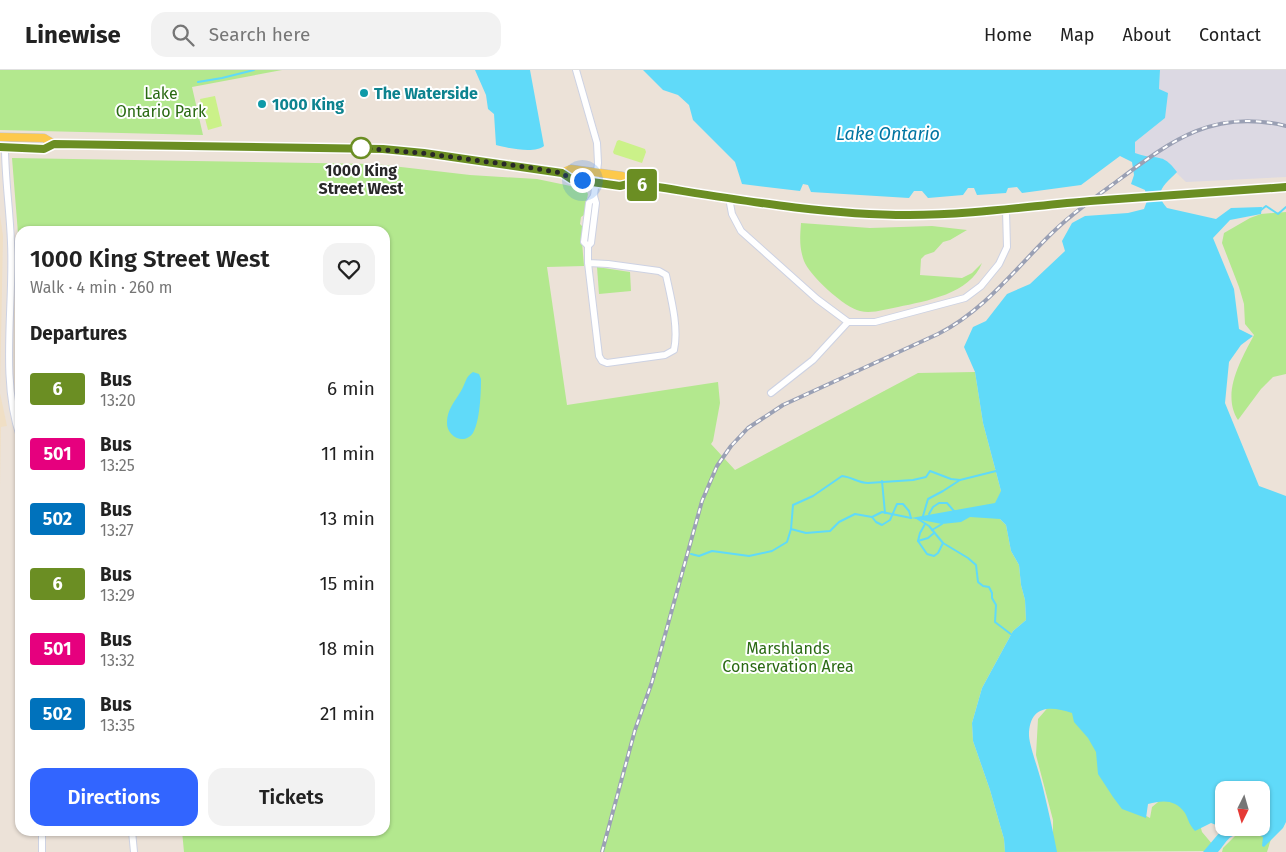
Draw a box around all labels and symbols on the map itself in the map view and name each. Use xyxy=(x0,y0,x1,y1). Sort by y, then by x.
park label: Lake Ontario Park xyxy=(116,84,207,121)
place label: The Waterside xyxy=(374,84,478,103)
marker: The Waterside xyxy=(358,87,370,99)
place label: 1000 King xyxy=(272,95,344,114)
marker: 1000 King xyxy=(256,98,268,110)
water label: Lake Ontario xyxy=(836,123,940,145)
marker: 1000 King Street West xyxy=(350,137,372,159)
place label: 1000 King Street West xyxy=(318,161,404,198)
your location xyxy=(570,168,595,193)
line badge: 6 xyxy=(626,169,658,201)
park label: Marshlands Conservation Area xyxy=(722,639,854,676)
north arrow xyxy=(1215,781,1270,836)

